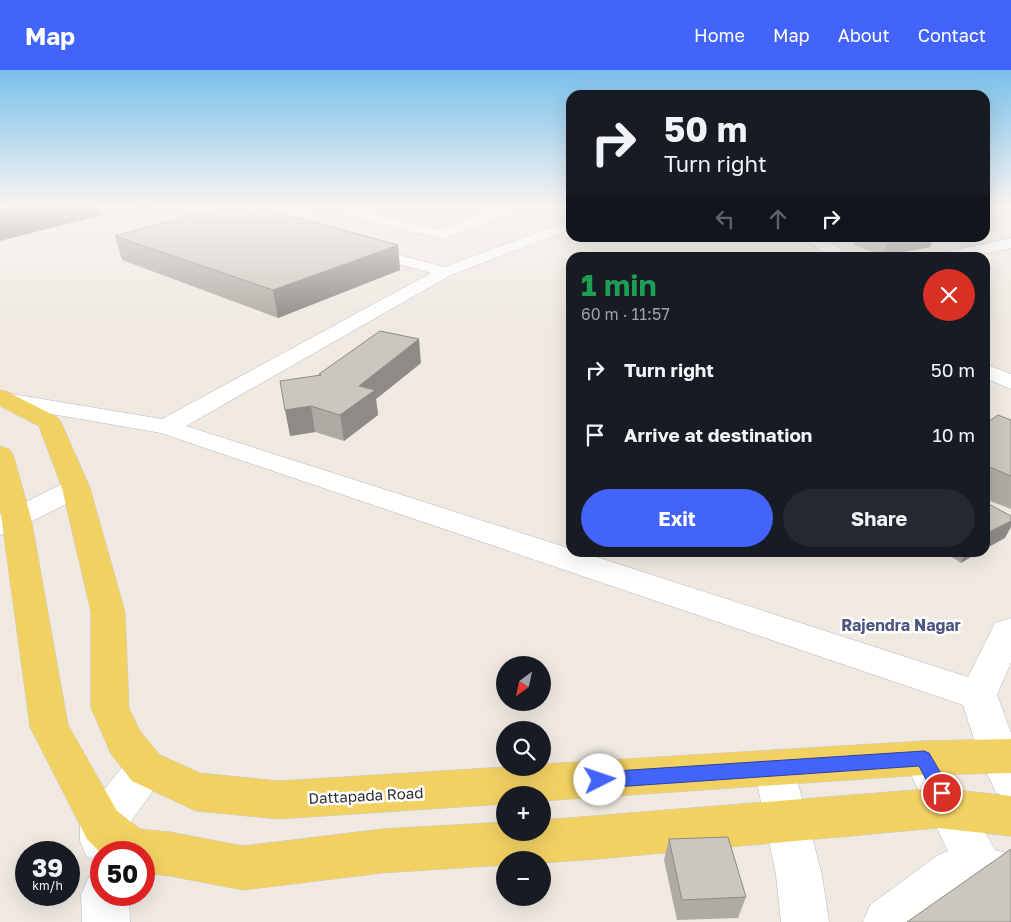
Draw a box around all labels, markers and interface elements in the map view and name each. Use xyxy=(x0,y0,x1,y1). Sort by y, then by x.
text: Map xyxy=(25,21,75,50)
text: Home xyxy=(694,24,745,46)
text: Map xyxy=(773,24,810,46)
text: About xyxy=(838,24,890,46)
text: Contact xyxy=(918,24,986,46)
text: 50 m xyxy=(664,108,747,150)
icon: right xyxy=(581,110,646,175)
text: Turn right xyxy=(664,150,767,177)
icon: left xyxy=(711,205,739,233)
icon: ahead xyxy=(764,205,792,233)
icon: right xyxy=(817,205,845,233)
text: 1 min xyxy=(581,267,657,303)
button: close xyxy=(923,269,975,321)
text: 60 m · 11:57 xyxy=(581,304,670,324)
icon: right xyxy=(581,356,609,384)
text: Turn right xyxy=(624,358,714,381)
text: 50 m xyxy=(931,358,975,381)
icon: arrive xyxy=(581,421,609,449)
text: Arrive at destination xyxy=(624,423,812,446)
text: 10 m xyxy=(932,423,975,446)
button: Exit xyxy=(581,489,773,547)
button: Share xyxy=(783,489,975,547)
district label: Rajendra Nagar xyxy=(841,615,961,635)
north arrow xyxy=(496,656,551,711)
map controls xyxy=(496,656,551,906)
button: search xyxy=(496,721,551,776)
position arrow xyxy=(573,753,625,805)
pin xyxy=(921,772,963,814)
icon: arrive xyxy=(928,779,956,807)
street label: Dattapada Road xyxy=(308,783,424,807)
button: + xyxy=(496,786,551,841)
speed limit sign: 50 xyxy=(90,841,155,906)
button: − xyxy=(496,851,551,906)
text: 39 xyxy=(32,852,63,883)
text: km/h xyxy=(32,878,63,893)

